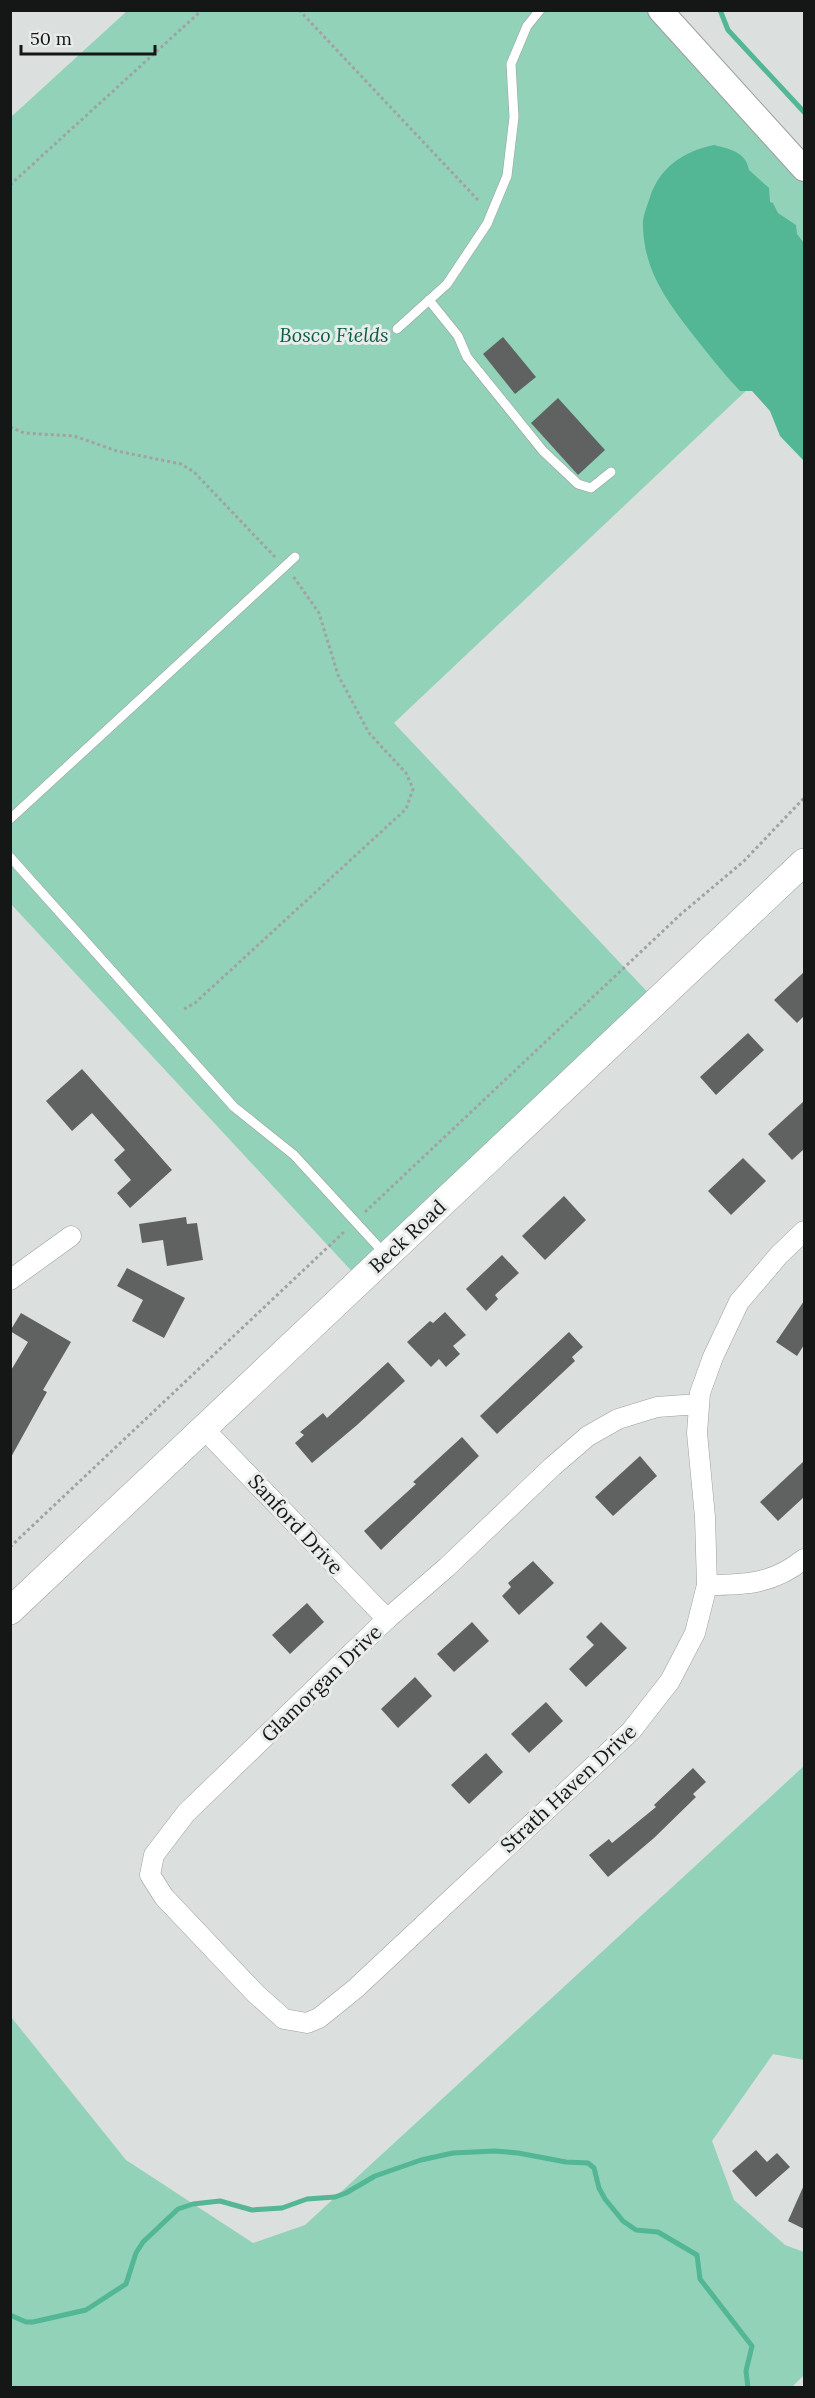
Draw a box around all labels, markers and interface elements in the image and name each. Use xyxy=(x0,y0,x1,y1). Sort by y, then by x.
scale bar xyxy=(21,18,154,56)
text: 50 m xyxy=(30,27,72,50)
park label: Bosco Fields xyxy=(279,322,389,347)
street label: Beck Road xyxy=(363,1194,451,1278)
street label: Sanford Drive xyxy=(243,1469,349,1579)
street label: Glamorgan Drive xyxy=(256,1619,387,1747)
street label: Strath Haven Drive xyxy=(495,1719,641,1857)

